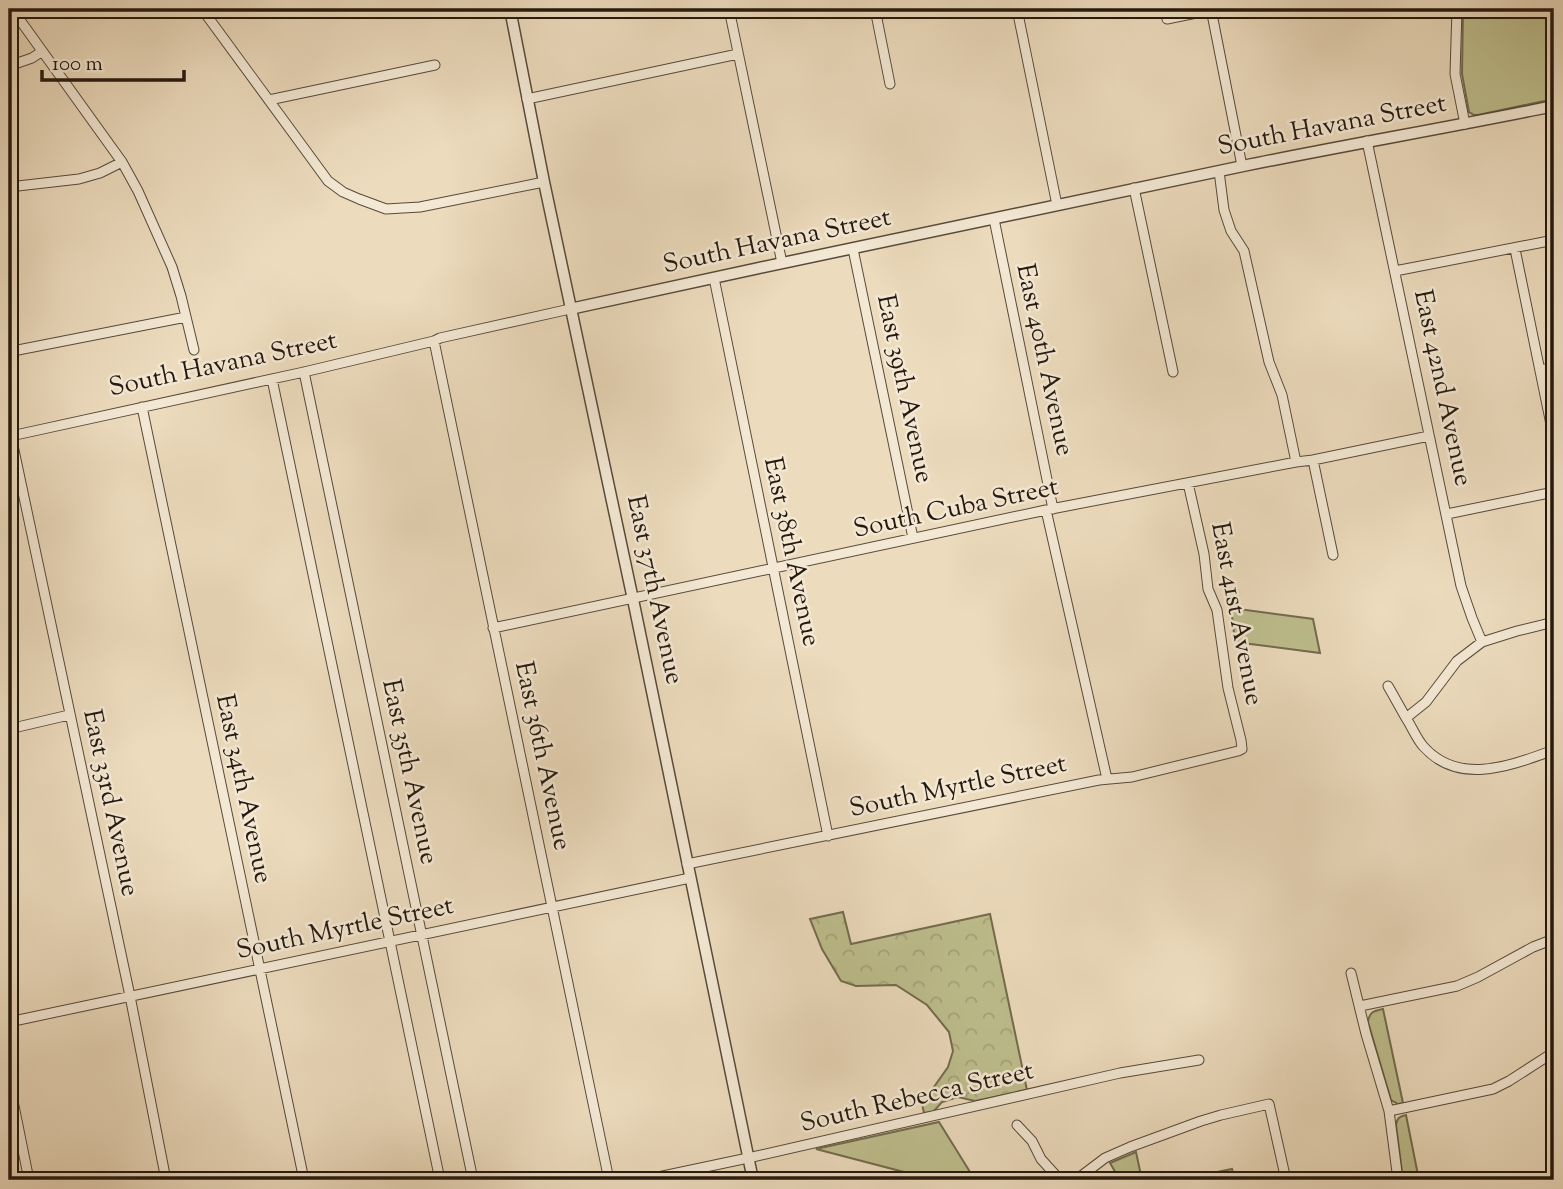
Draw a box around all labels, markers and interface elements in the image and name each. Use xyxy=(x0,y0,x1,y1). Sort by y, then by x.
scale bar xyxy=(42,38,184,82)
text: 100 m xyxy=(52,50,103,80)
street label: South Havana Street xyxy=(1215,86,1450,166)
street label: South Havana Street xyxy=(660,200,895,284)
street label: East 40th Avenue xyxy=(1006,261,1082,459)
street label: East 42nd Avenue xyxy=(1403,286,1481,490)
street label: East 39th Avenue xyxy=(866,291,942,487)
street label: South Havana Street xyxy=(106,323,341,407)
street label: East 38th Avenue xyxy=(753,454,829,650)
street label: South Cuba Street xyxy=(850,469,1062,549)
street label: East 37th Avenue xyxy=(616,492,692,688)
street label: East 41st Avenue xyxy=(1200,519,1272,709)
street label: East 36th Avenue xyxy=(504,658,580,854)
street label: East 35th Avenue xyxy=(371,676,447,868)
street label: East 34th Avenue xyxy=(205,691,281,887)
street label: East 33rd Avenue xyxy=(72,706,148,900)
street label: South Myrtle Street xyxy=(846,746,1070,828)
street label: South Myrtle Street xyxy=(233,888,457,970)
street label: South Rebecca Street xyxy=(797,1053,1038,1143)

